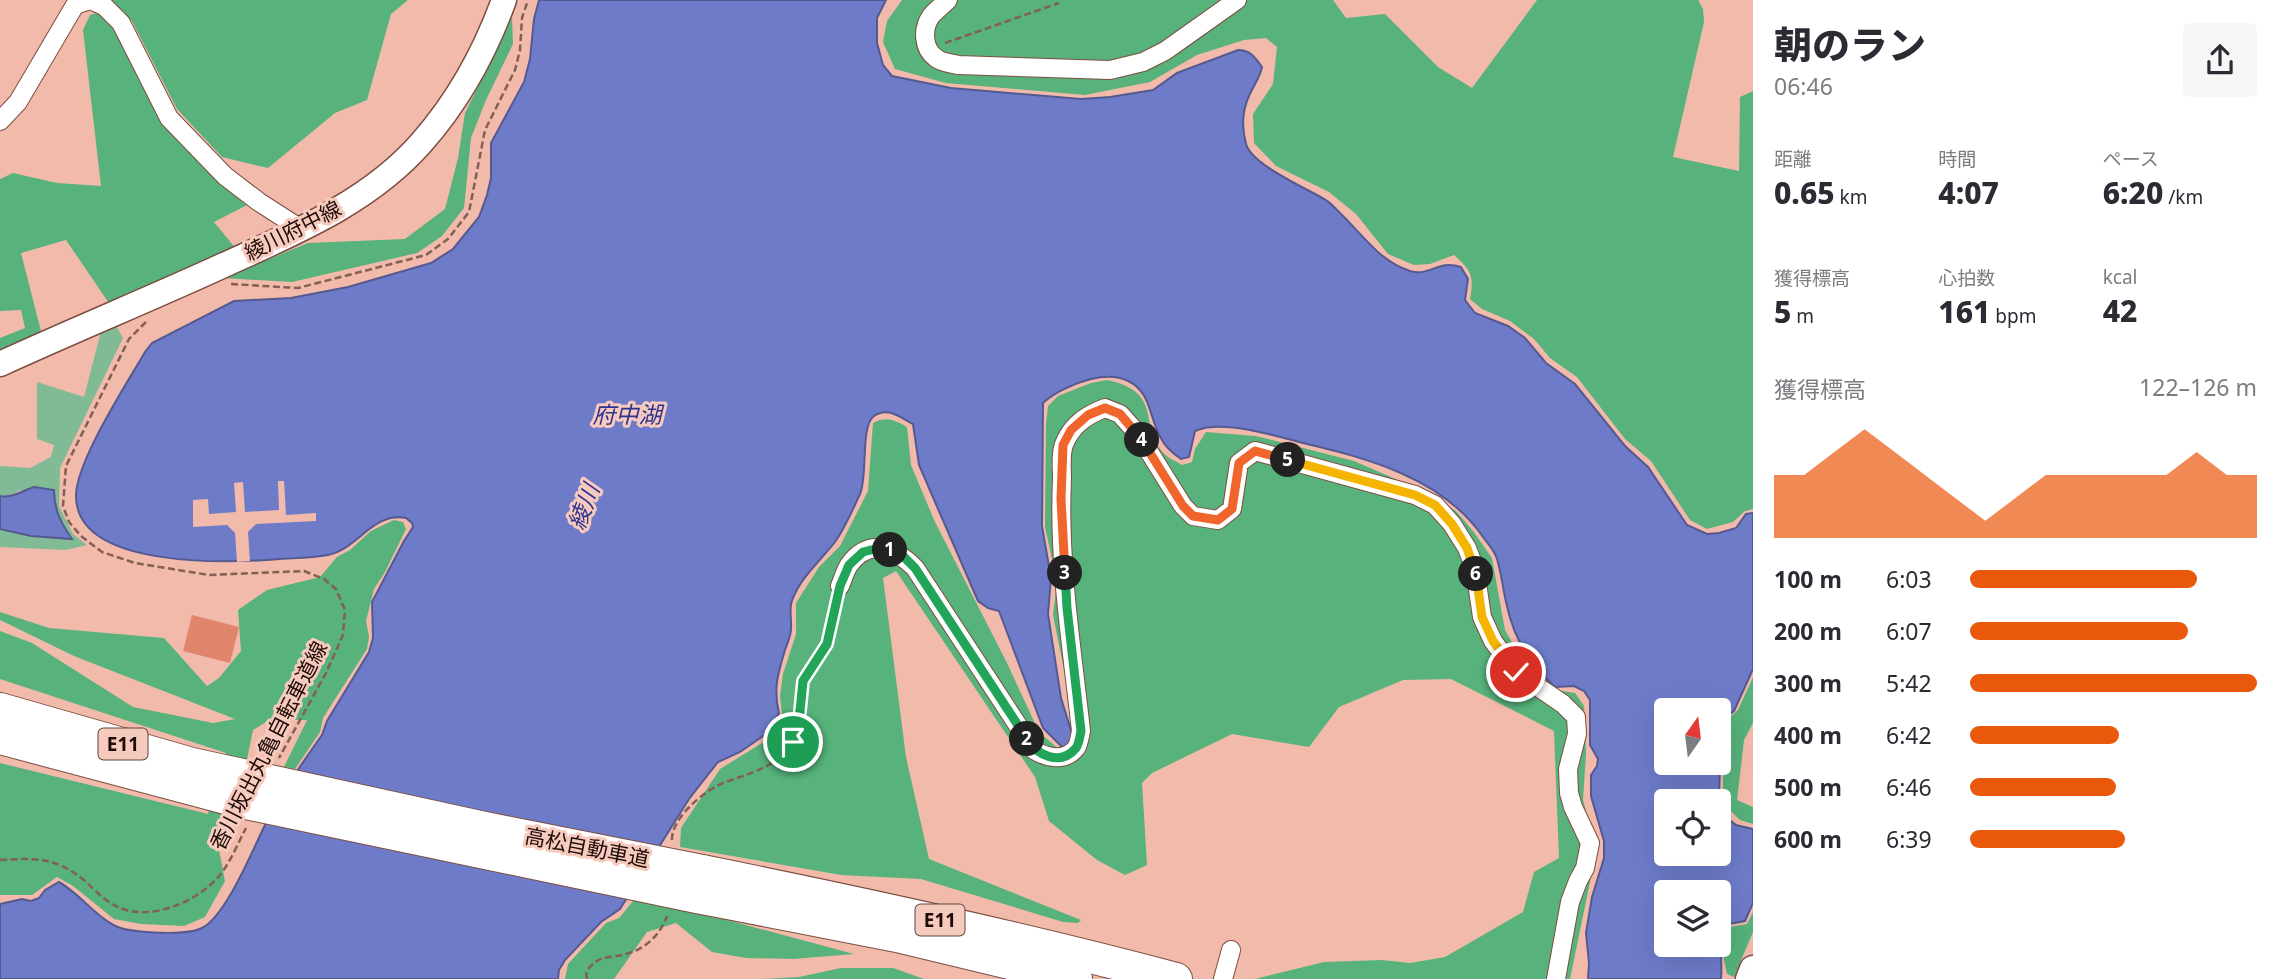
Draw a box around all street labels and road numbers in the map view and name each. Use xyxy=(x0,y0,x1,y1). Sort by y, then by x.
street label: 綾川府中線 xyxy=(239,194,346,266)
street label: 香川坂出丸亀自転車道線 xyxy=(203,636,333,855)
road number: E11 xyxy=(99,729,148,760)
street label: 高松自動車道 xyxy=(523,821,652,873)
road number: E11 xyxy=(916,904,964,936)

